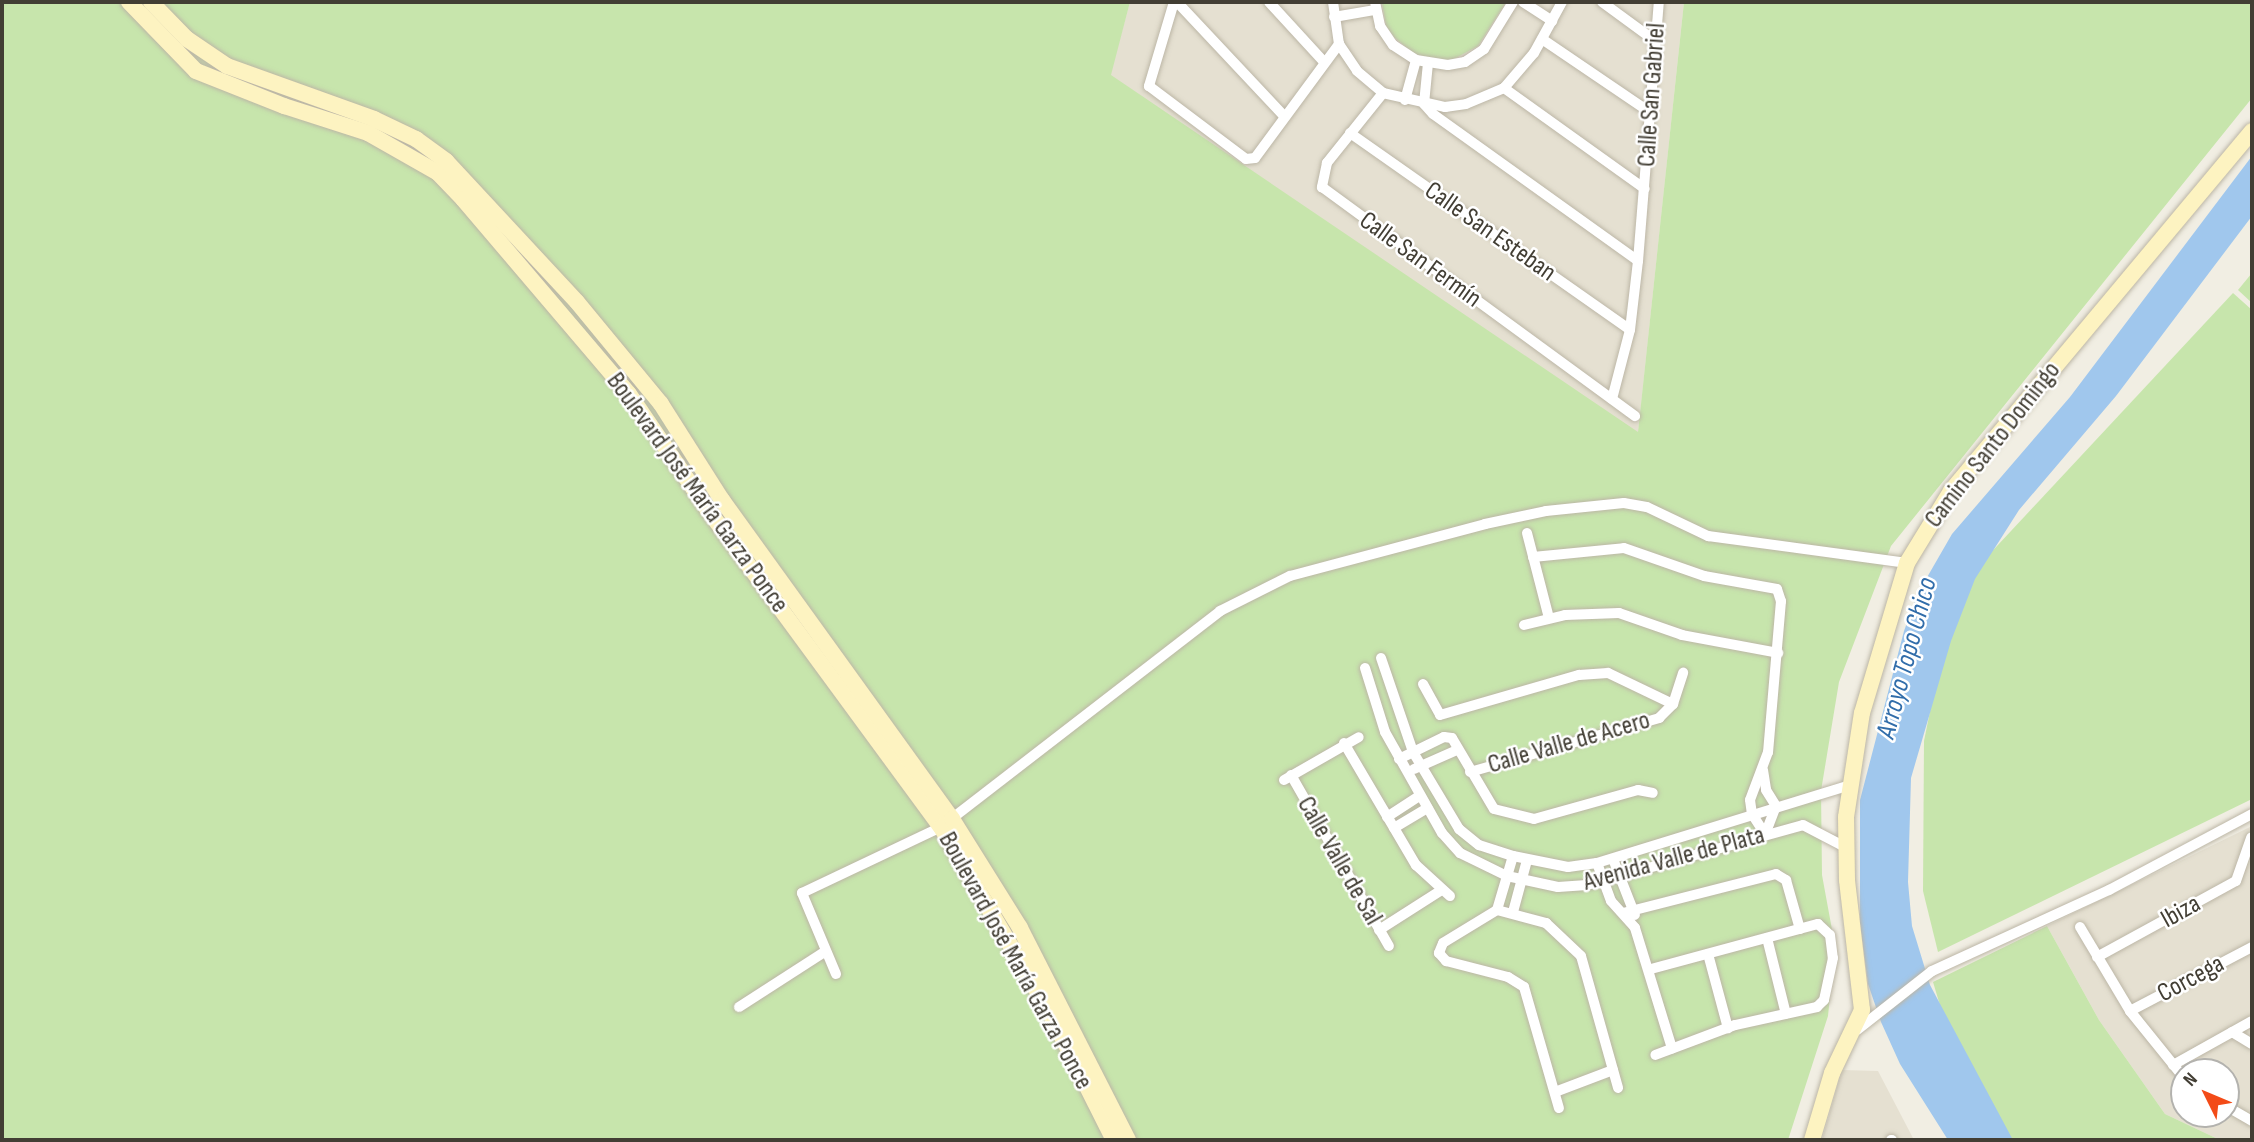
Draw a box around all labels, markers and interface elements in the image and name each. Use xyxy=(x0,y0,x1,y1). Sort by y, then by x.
street label: Calle San Gabriel xyxy=(1631,22,1673,168)
street label: Calle San Esteban xyxy=(1418,175,1562,289)
street label: Calle San Fermín xyxy=(1353,205,1487,315)
street label: Camino Santo Domingo xyxy=(1918,356,2068,534)
street label: Boulevard José María Garza Ponce xyxy=(599,367,795,619)
water label: Arroyo Topo Chico xyxy=(1869,574,1945,742)
street label: Calle Valle de Acero xyxy=(1484,705,1654,781)
street label: Calle Valle de Sal xyxy=(1290,791,1388,931)
street label: Avenida Valle de Plata xyxy=(1580,820,1768,898)
street label: Boulevard José María Garza Ponce xyxy=(931,827,1099,1095)
street label: Ibiza xyxy=(2156,889,2206,935)
street label: Corcega xyxy=(2152,949,2230,1009)
north arrow xyxy=(2170,1058,2240,1128)
text: N xyxy=(2179,1068,2203,1091)

